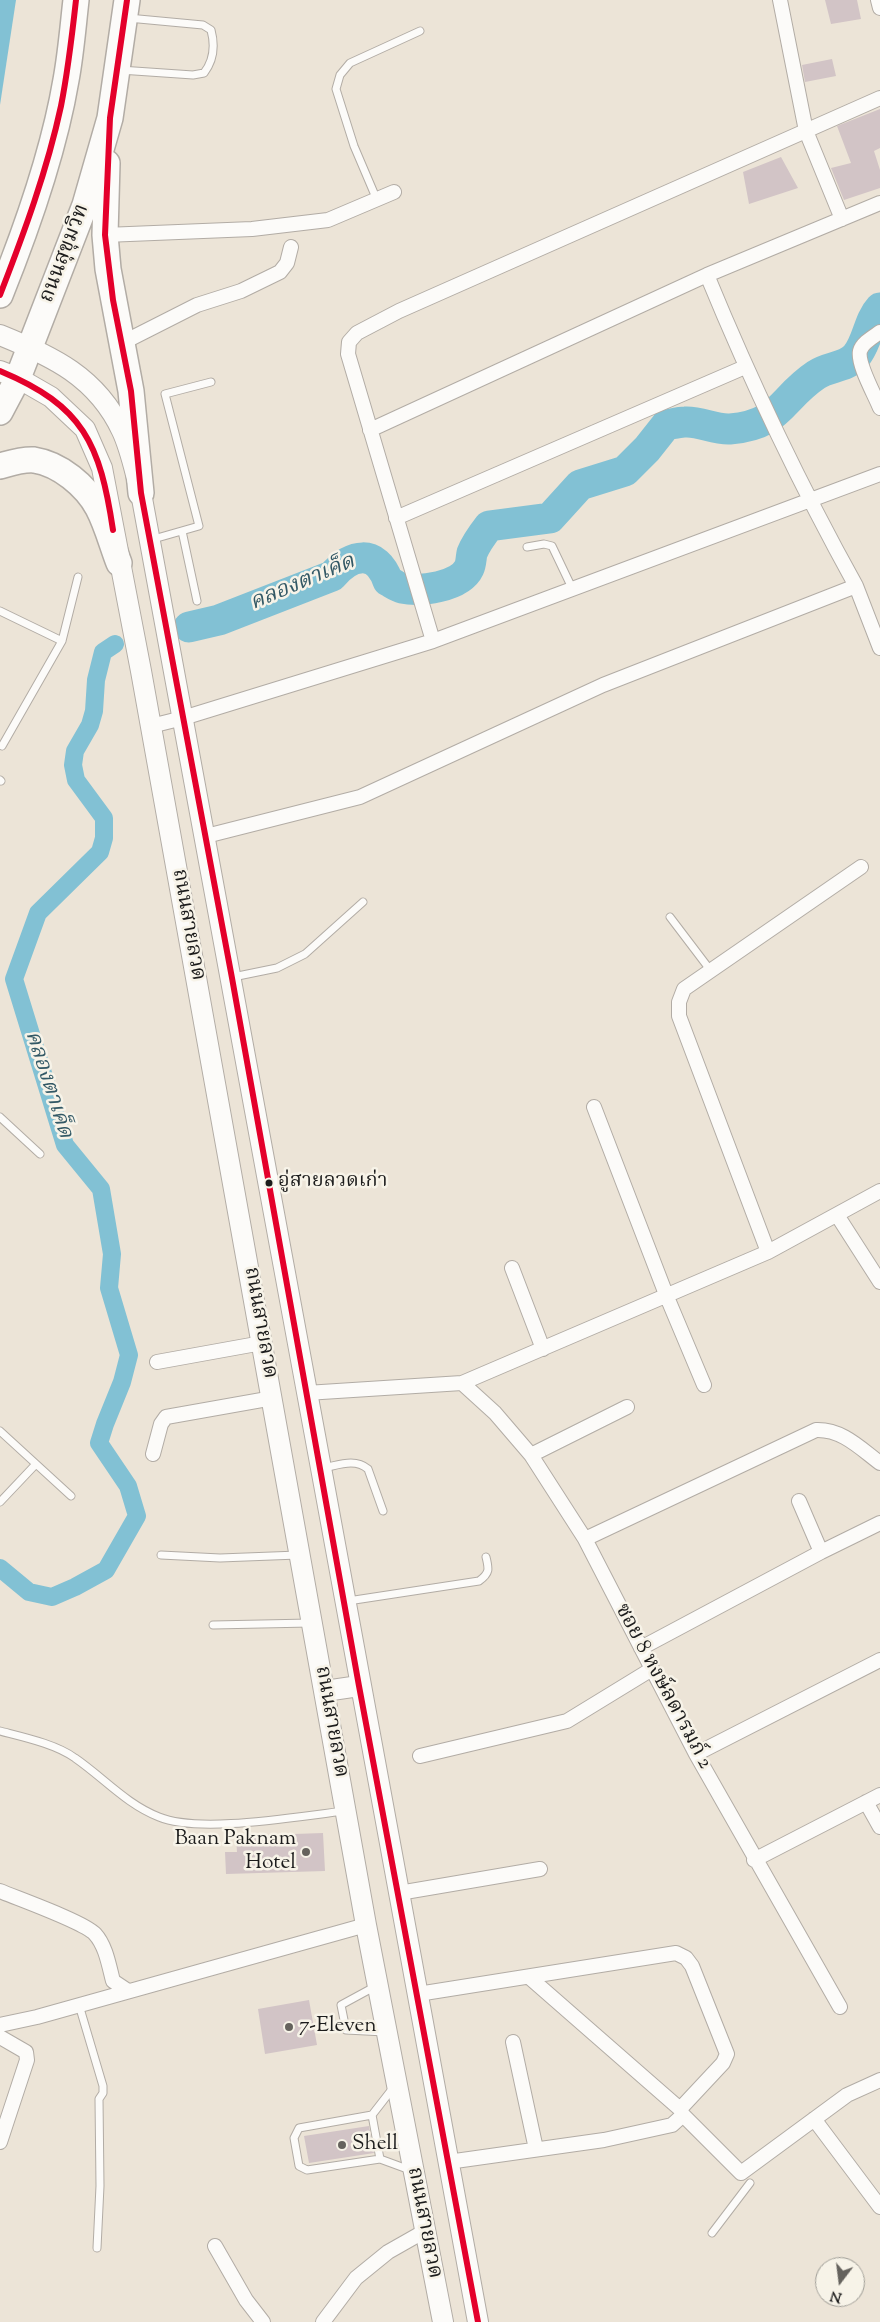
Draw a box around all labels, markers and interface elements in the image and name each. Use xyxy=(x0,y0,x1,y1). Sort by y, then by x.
street label: ถนนสุขุมวิท xyxy=(36,201,96,307)
water label: คลองตาเค็ด xyxy=(247,550,359,618)
street label: ถนนสายลวด xyxy=(165,867,209,983)
water label: คลองตาเค็ด xyxy=(17,1028,77,1142)
place label: อู่สายลวดเก่า xyxy=(278,1171,388,1195)
marker: อู่สายลวดเก่า xyxy=(264,1178,274,1188)
street label: ถนนสายลวด xyxy=(237,1265,281,1381)
street label: ซอย 8 หงษ์ลดารมภ์ 2 xyxy=(608,1600,716,1774)
street label: ถนนสายลวด xyxy=(308,1664,352,1780)
place label: Baan Paknam Hotel xyxy=(174,1827,296,1877)
marker: Baan Paknam Hotel xyxy=(300,1846,312,1858)
place label: 7-Eleven xyxy=(299,2014,377,2040)
marker: 7-Eleven xyxy=(283,2021,295,2033)
place label: Shell xyxy=(352,2132,398,2158)
marker: Shell xyxy=(336,2139,348,2151)
street label: ถนนสายลวด xyxy=(400,2165,446,2281)
north arrow xyxy=(815,2257,865,2307)
text: N xyxy=(828,2284,844,2307)

